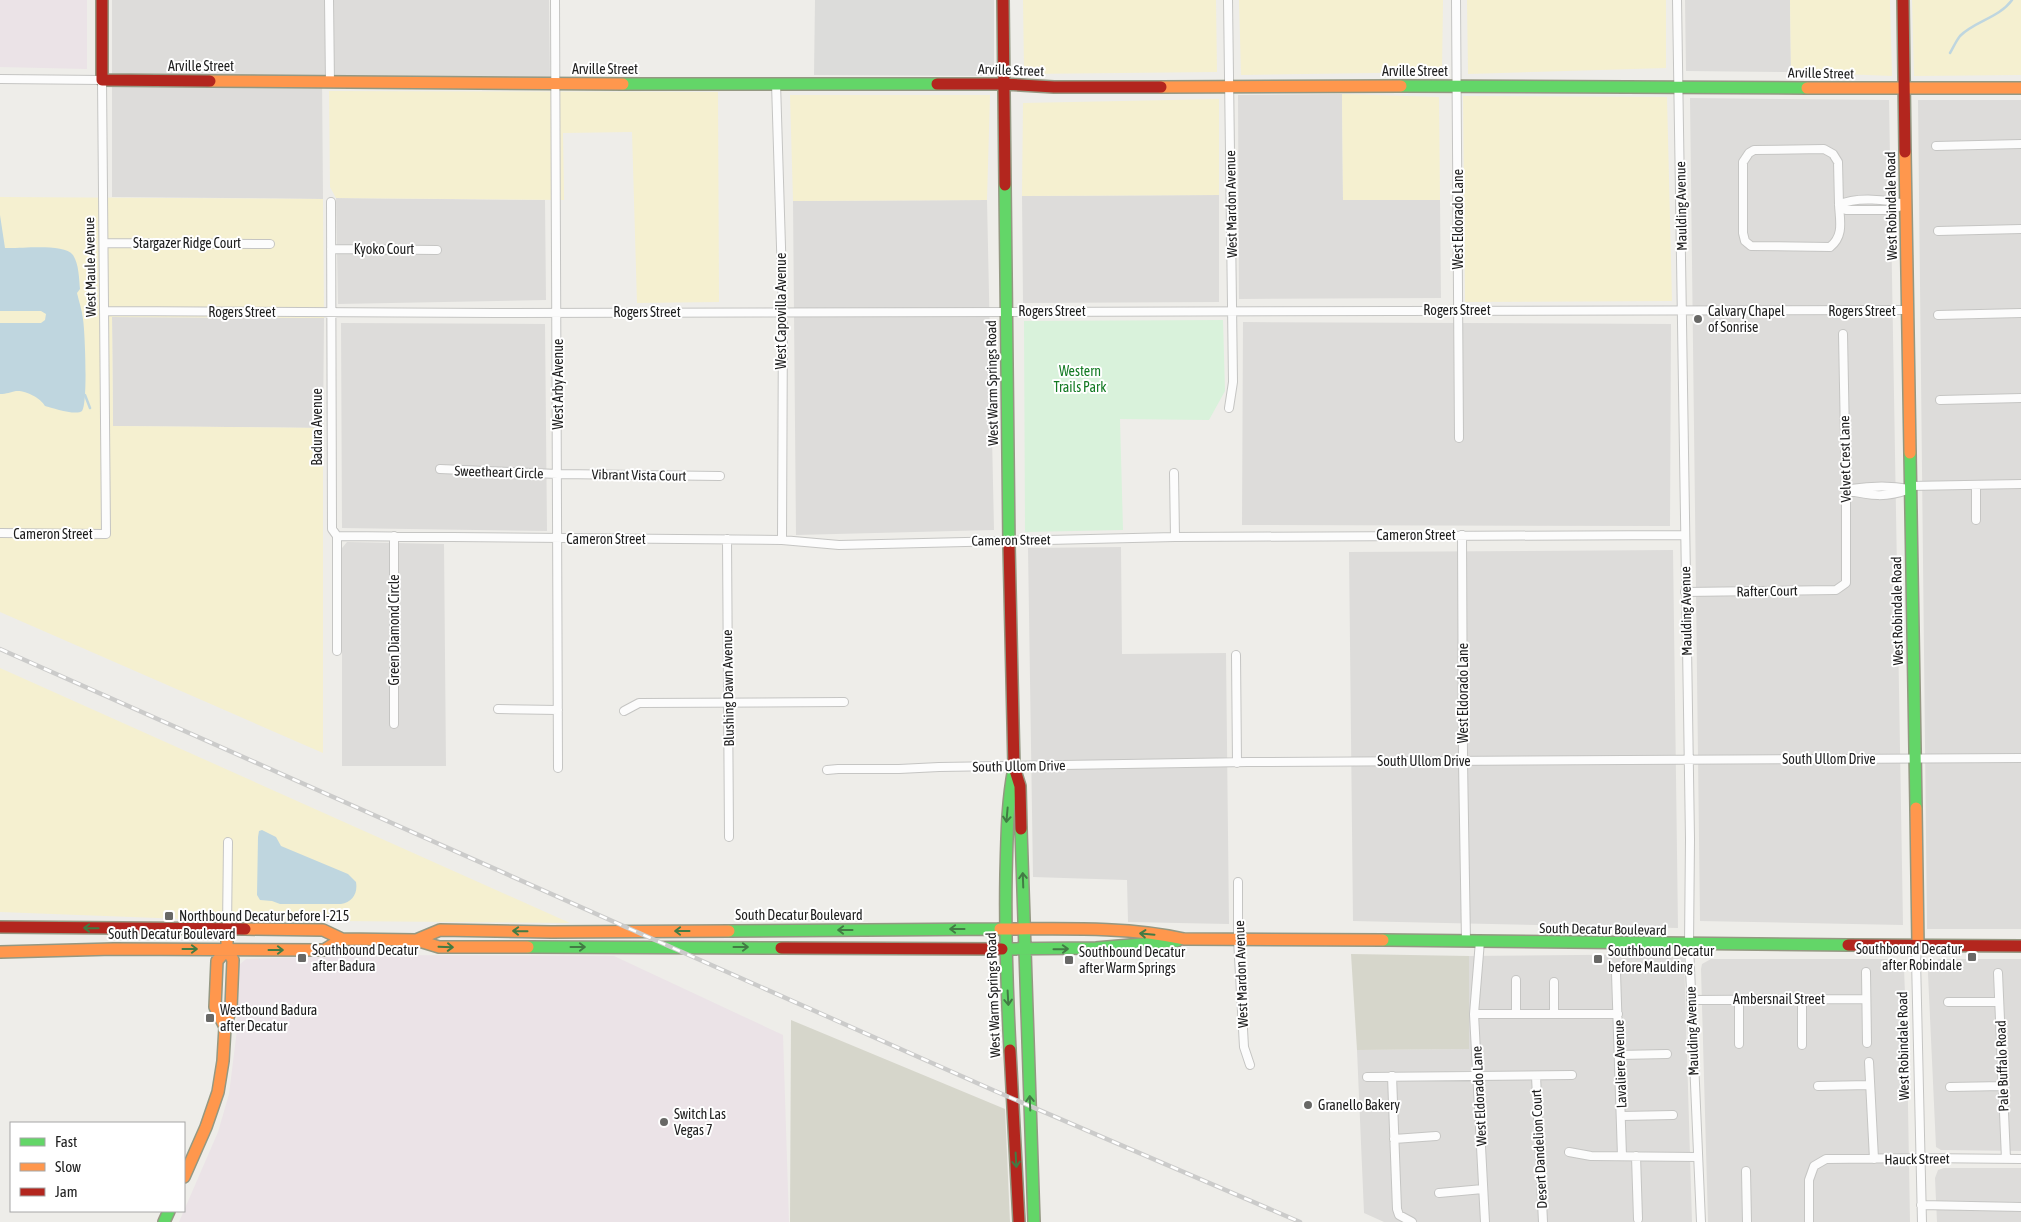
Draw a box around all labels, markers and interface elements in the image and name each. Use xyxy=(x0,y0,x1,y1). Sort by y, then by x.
street label: Arville Street xyxy=(168,58,234,74)
street label: Arville Street xyxy=(572,61,638,77)
street label: Arville Street xyxy=(978,61,1044,79)
street label: Arville Street xyxy=(1382,63,1448,79)
street label: Arville Street xyxy=(1788,64,1854,82)
street label: West Mardon Avenue xyxy=(1222,150,1240,258)
street label: West Robindale Road xyxy=(1882,151,1900,261)
street label: Maulding Avenue xyxy=(1672,161,1690,251)
street label: West Eldorado Lane xyxy=(1450,169,1466,269)
street label: West Maule Avenue xyxy=(81,217,99,317)
street label: Stargazer Ridge Court xyxy=(133,235,241,251)
street label: Kyoko Court xyxy=(354,241,414,257)
street label: West Capovilla Avenue xyxy=(773,253,789,369)
street label: Rogers Street xyxy=(1423,302,1491,318)
street label: Rogers Street xyxy=(1018,303,1086,319)
place label: Calvary Chapel of Sonrise xyxy=(1708,303,1785,335)
street label: Rogers Street xyxy=(1828,303,1896,319)
street label: Rogers Street xyxy=(208,304,276,320)
street label: Rogers Street xyxy=(613,304,681,320)
marker: Calvary Chapel of Sonrise xyxy=(1692,313,1704,325)
street label: West Warm Springs Road xyxy=(983,320,1001,446)
street label: West Arby Avenue xyxy=(550,339,566,429)
park label: Western Trails Park xyxy=(1054,363,1106,395)
street label: Badura Avenue xyxy=(309,388,325,466)
street label: Velvet Crest Lane xyxy=(1836,415,1854,503)
street label: Sweetheart Circle xyxy=(454,462,544,482)
street label: Vibrant Vista Court xyxy=(591,466,687,484)
street label: Cameron Street xyxy=(13,526,93,542)
street label: Cameron Street xyxy=(1376,527,1456,543)
street label: Cameron Street xyxy=(566,531,646,547)
street label: Cameron Street xyxy=(971,531,1051,549)
street label: West Robindale Road xyxy=(1888,556,1906,666)
street label: Maulding Avenue xyxy=(1677,566,1695,656)
street label: Green Diamond Circle xyxy=(386,574,402,686)
street label: Rafter Court xyxy=(1736,582,1798,600)
street label: Blushing Dawn Avenue xyxy=(719,629,737,747)
street label: West Eldorado Lane xyxy=(1455,643,1471,743)
street label: South Ullom Drive xyxy=(1782,751,1876,767)
street label: South Ullom Drive xyxy=(1377,753,1471,769)
street label: South Ullom Drive xyxy=(972,757,1066,775)
one-way arrow xyxy=(1003,806,1012,822)
one-way arrow xyxy=(1018,873,1027,889)
street label: South Decatur Boulevard xyxy=(735,907,863,923)
place label: Northbound Decatur before I-215 xyxy=(179,908,349,924)
marker: Northbound Decatur before I-215 xyxy=(163,910,175,922)
street label: West Mardon Avenue xyxy=(1231,920,1251,1028)
street label: South Decatur Boulevard xyxy=(1539,920,1667,938)
one-way arrow xyxy=(83,923,99,933)
one-way arrow xyxy=(949,924,966,934)
one-way arrow xyxy=(837,925,853,935)
street label: South Decatur Boulevard xyxy=(108,926,236,942)
one-way arrow xyxy=(512,926,528,936)
one-way arrow xyxy=(674,926,690,936)
one-way arrow xyxy=(1139,929,1155,939)
street label: West Warm Springs Road xyxy=(983,932,1003,1058)
place label: Southbound Decatur after Robindale xyxy=(1856,941,1963,973)
place label: Southbound Decatur after Badura xyxy=(312,942,419,974)
one-way arrow xyxy=(438,942,454,951)
one-way arrow xyxy=(570,942,586,952)
one-way arrow xyxy=(732,942,748,952)
place label: Southbound Decatur before Maulding xyxy=(1608,943,1715,975)
one-way arrow xyxy=(182,944,198,954)
one-way arrow xyxy=(1052,944,1068,954)
place label: Southbound Decatur after Warm Springs xyxy=(1079,944,1186,976)
one-way arrow xyxy=(267,945,283,955)
marker: Southbound Decatur after Robindale xyxy=(1966,951,1978,963)
marker: Southbound Decatur after Badura xyxy=(296,952,308,964)
marker: Southbound Decatur before Maulding xyxy=(1592,953,1604,965)
marker: Southbound Decatur after Warm Springs xyxy=(1063,954,1075,966)
street label: Maulding Avenue xyxy=(1682,986,1702,1076)
one-way arrow xyxy=(1003,989,1013,1005)
street label: Ambersnail Street xyxy=(1733,991,1825,1007)
street label: West Robindale Road xyxy=(1894,991,1912,1101)
place label: Westbound Badura after Decatur xyxy=(220,1002,317,1034)
marker: Westbound Badura after Decatur xyxy=(204,1012,216,1024)
street label: Lavaliere Avenue xyxy=(1610,1019,1630,1109)
street label: Pale Buffalo Road xyxy=(1992,1020,2012,1112)
street label: West Eldorado Lane xyxy=(1468,1046,1490,1146)
street label: Desert Dandelion Court xyxy=(1528,1089,1550,1209)
one-way arrow xyxy=(1025,1096,1035,1112)
place label: Granello Bakery xyxy=(1318,1097,1400,1113)
marker: Granello Bakery xyxy=(1302,1099,1314,1111)
place label: Switch Las Vegas 7 xyxy=(674,1106,726,1138)
marker: Switch Las Vegas 7 xyxy=(658,1116,670,1128)
legend xyxy=(10,1122,185,1212)
text: Fast xyxy=(55,1133,77,1150)
street label: Hauck Street xyxy=(1884,1150,1950,1168)
one-way arrow xyxy=(1011,1152,1021,1168)
text: Slow xyxy=(55,1158,81,1175)
text: Jam xyxy=(55,1183,78,1200)

